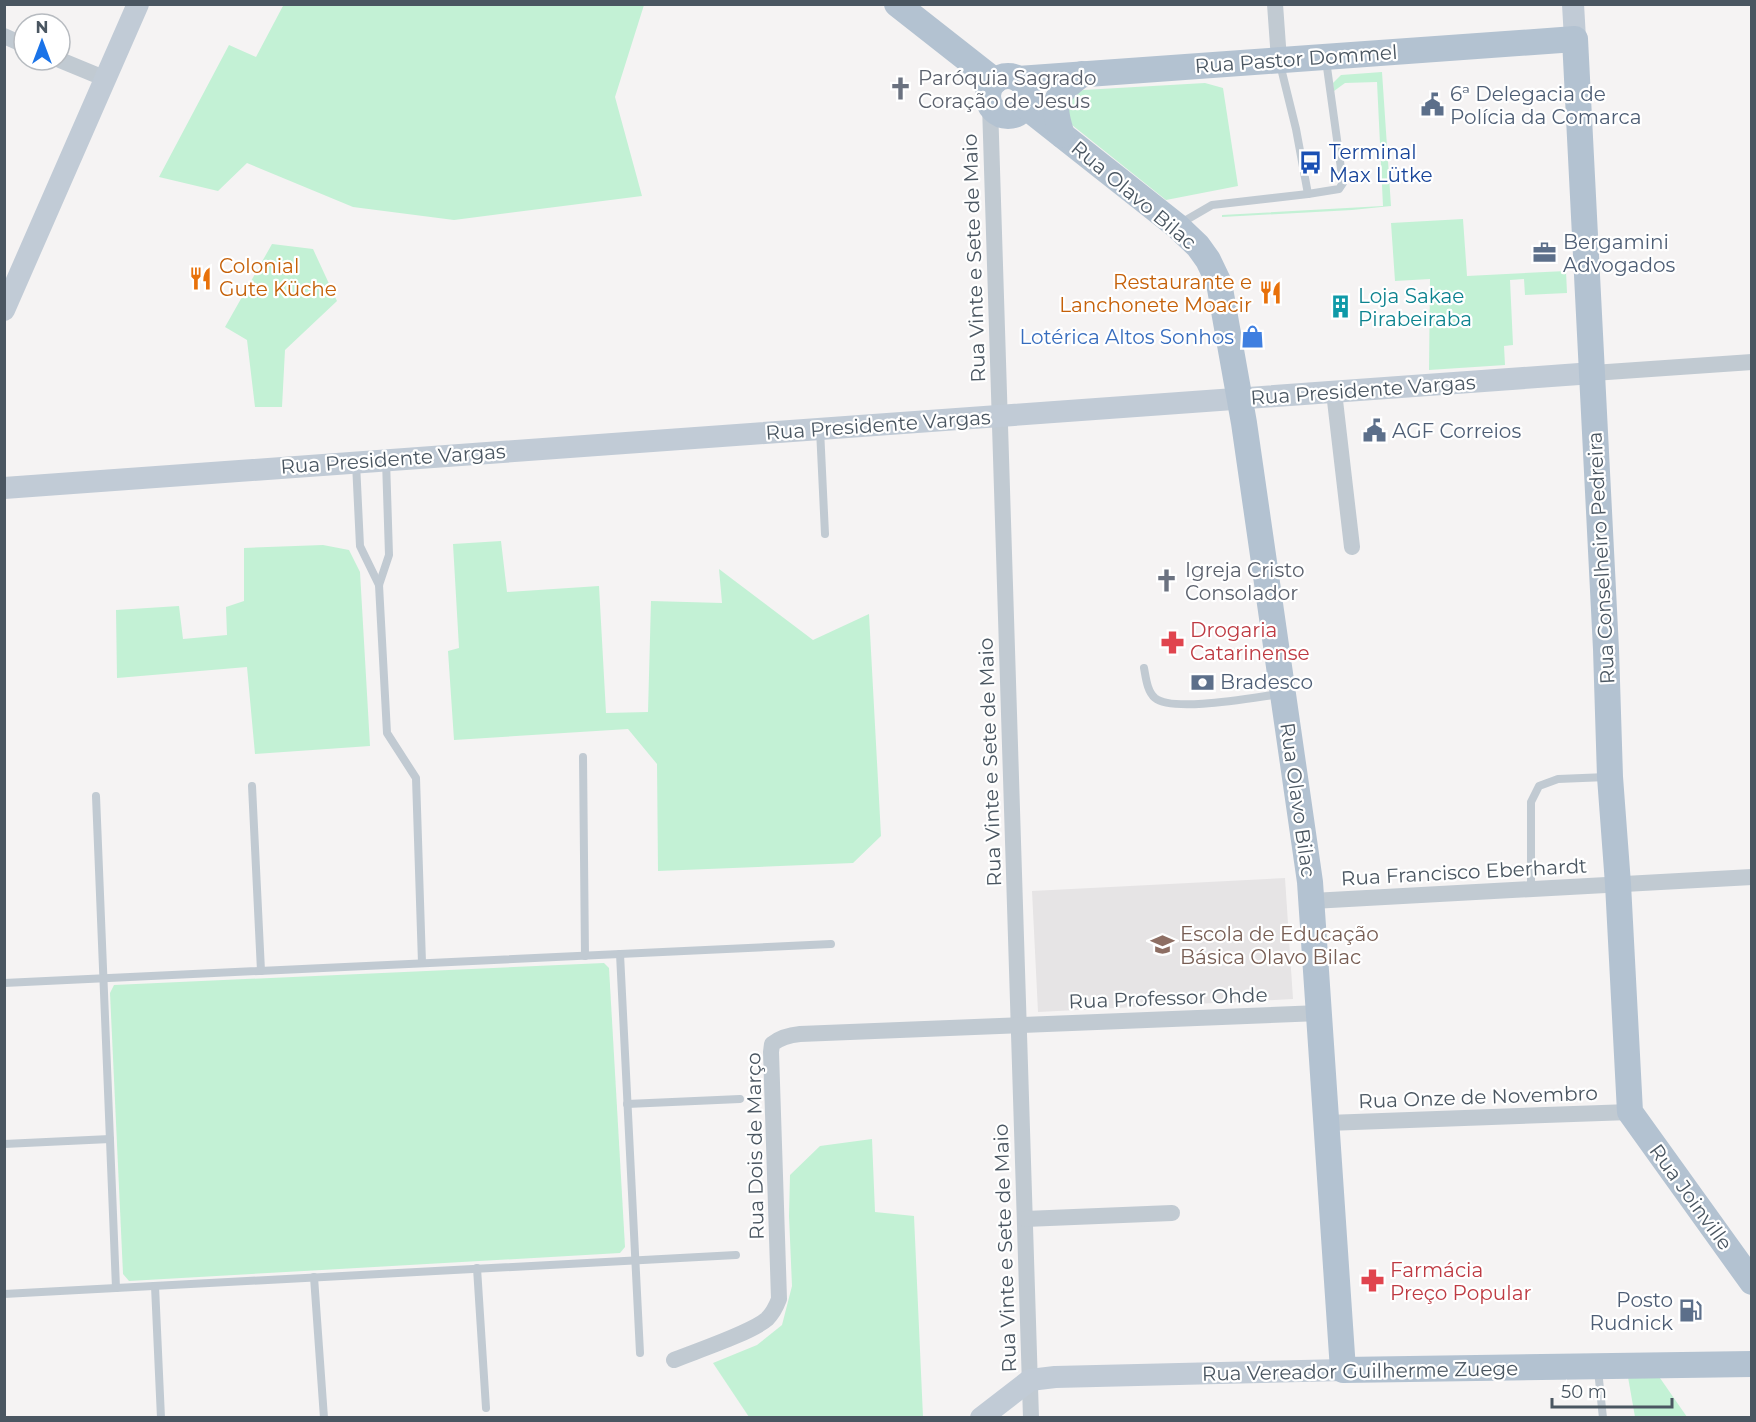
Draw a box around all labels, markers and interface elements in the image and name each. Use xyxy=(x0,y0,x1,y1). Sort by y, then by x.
north arrow xyxy=(12,12,72,72)
text: N xyxy=(36,18,48,37)
street label: Rua Pastor Dommel xyxy=(1194,40,1398,78)
place label: Paróquia Sagrado Coração de Jesus xyxy=(918,66,1097,113)
church icon: Paróquia Sagrado Coração de Jesus xyxy=(887,76,913,102)
place label: 6ª Delegacia de Polícia da Comarca xyxy=(1450,82,1642,129)
public building icon: 6ª Delegacia de Polícia da Comarca xyxy=(1419,92,1445,118)
street label: Rua Vinte e Sete de Maio xyxy=(958,133,990,383)
street label: Rua Olavo Bilac xyxy=(1067,136,1201,254)
place label: Terminal Max Lütke xyxy=(1329,140,1433,187)
bus stop icon: Terminal Max Lütke xyxy=(1298,150,1324,176)
place label: Bergamini Advogados xyxy=(1563,230,1675,277)
office icon: Bergamini Advogados xyxy=(1532,240,1558,266)
place label: Colonial Gute Küche xyxy=(219,254,337,301)
restaurant icon: Colonial Gute Küche xyxy=(188,265,214,291)
place label: Restaurante e Lanchonete Moacir xyxy=(1059,270,1252,317)
restaurant icon: Restaurante e Lanchonete Moacir xyxy=(1257,280,1283,306)
place label: Loja Sakae Pirabeiraba xyxy=(1358,284,1472,331)
building icon: Loja Sakae Pirabeiraba xyxy=(1327,294,1353,320)
shop icon: Lotérica Altos Sonhos xyxy=(1239,324,1265,350)
place label: Lotérica Altos Sonhos xyxy=(1019,325,1234,349)
street label: Rua Presidente Vargas xyxy=(1250,370,1477,410)
street label: Rua Presidente Vargas xyxy=(765,405,992,445)
public building icon: AGF Correios xyxy=(1361,418,1387,444)
place label: AGF Correios xyxy=(1392,419,1521,443)
street label: Rua Conselheiro Pedreira xyxy=(1582,431,1620,685)
street label: Rua Presidente Vargas xyxy=(280,439,507,479)
place label: Igreja Cristo Consolador xyxy=(1185,558,1304,605)
church icon: Igreja Cristo Consolador xyxy=(1154,568,1180,594)
place label: Drogaria Catarinense xyxy=(1190,618,1310,665)
pharmacy icon: Drogaria Catarinense xyxy=(1159,629,1185,655)
street label: Rua Vinte e Sete de Maio xyxy=(974,637,1006,887)
bank icon: Bradesco xyxy=(1189,669,1215,695)
place label: Bradesco xyxy=(1220,670,1313,694)
street label: Rua Olavo Bilac xyxy=(1275,721,1321,879)
street label: Rua Francisco Eberhardt xyxy=(1340,854,1588,890)
place label: Escola de Educação Básica Olavo Bilac xyxy=(1180,922,1379,969)
school or university icon: Escola de Educação Básica Olavo Bilac xyxy=(1149,932,1175,958)
street label: Rua Professor Ohde xyxy=(1068,983,1268,1013)
street label: Rua Dois de Março xyxy=(741,1052,769,1240)
street label: Rua Onze de Novembro xyxy=(1358,1081,1598,1113)
street label: Rua Vinte e Sete de Maio xyxy=(989,1123,1021,1373)
street label: Rua Joinville xyxy=(1644,1139,1738,1255)
place label: Farmácia Preço Popular xyxy=(1390,1258,1531,1305)
pharmacy icon: Farmácia Preço Popular xyxy=(1359,1268,1385,1294)
place label: Posto Rudnick xyxy=(1590,1288,1673,1335)
fuel station icon: Posto Rudnick xyxy=(1678,1298,1704,1324)
street label: Rua Vereador Guilherme Zuege xyxy=(1202,1356,1518,1386)
scale bar xyxy=(1552,1371,1672,1409)
text: 50 m xyxy=(1561,1381,1607,1403)

